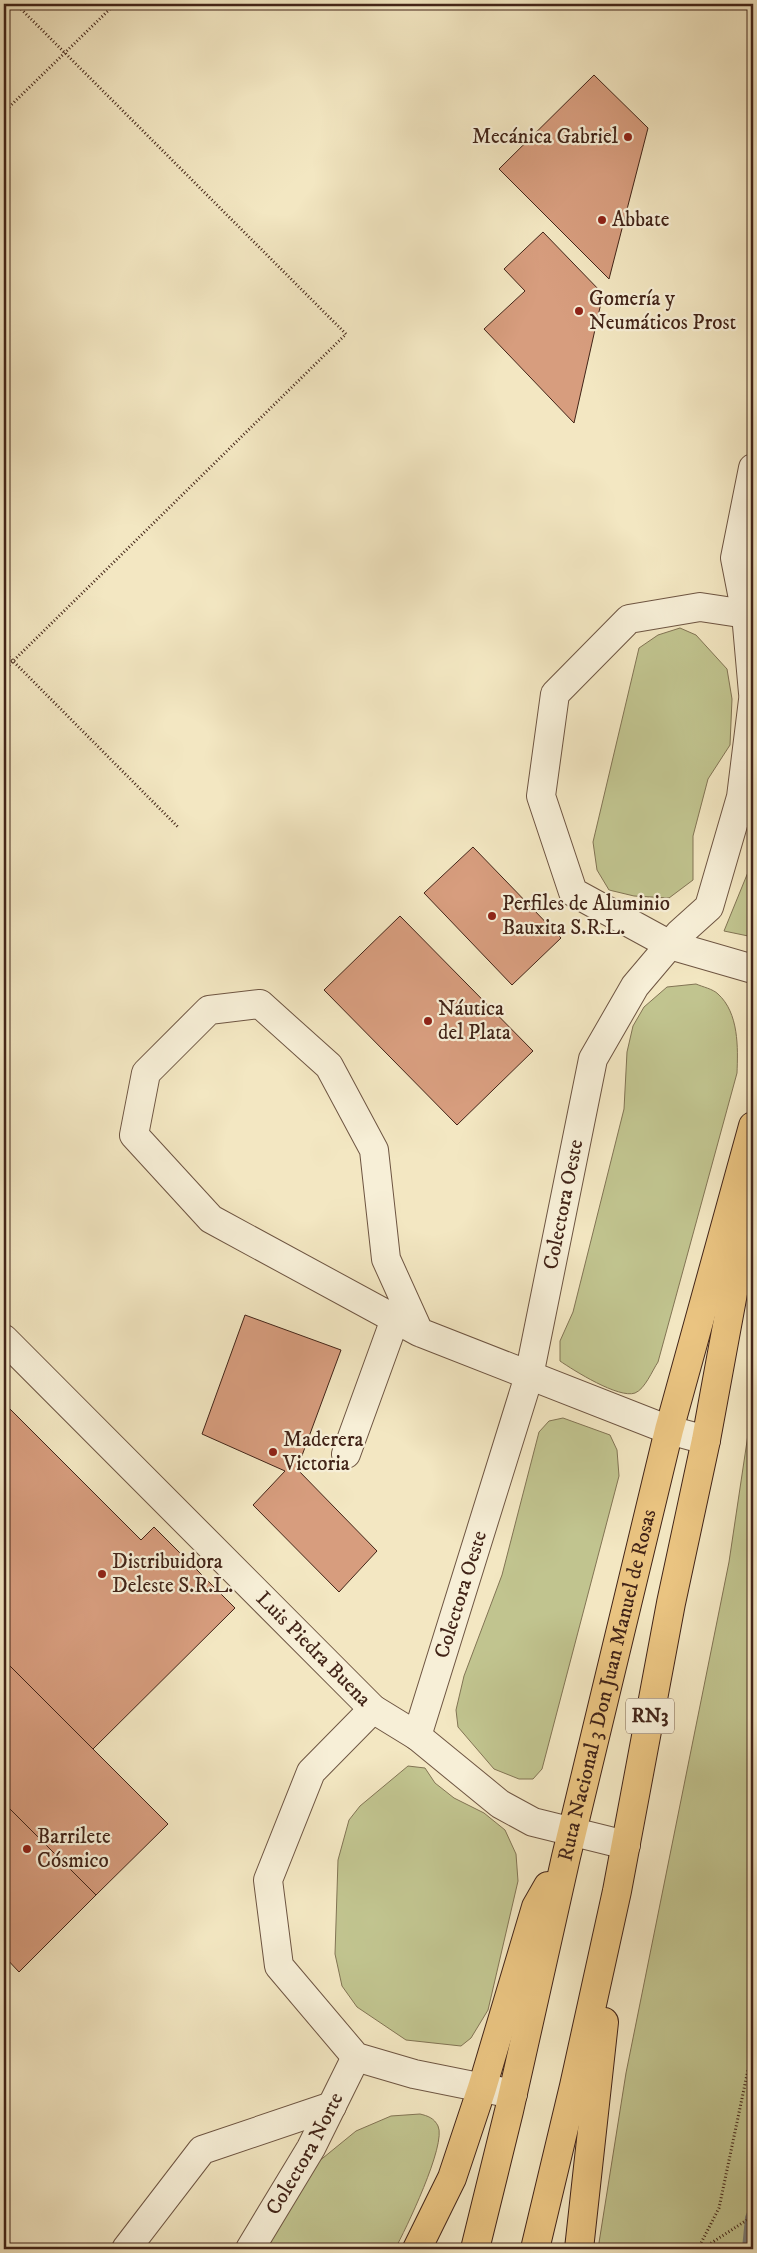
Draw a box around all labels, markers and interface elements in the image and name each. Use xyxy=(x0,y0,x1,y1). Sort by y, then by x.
place label: Mecánica Gabriel xyxy=(472,124,619,150)
marker: Mecánica Gabriel xyxy=(622,131,634,143)
place label: Abbate xyxy=(612,207,670,233)
marker: Abbate xyxy=(596,214,608,226)
place label: Gomería y Neumáticos Prost xyxy=(589,286,737,336)
marker: Gomería y Neumáticos Prost xyxy=(573,305,585,317)
place label: Perfiles de Aluminio Bauxita S.R.L. xyxy=(502,891,670,941)
marker: Perfiles de Aluminio Bauxita S.R.L. xyxy=(486,910,498,922)
place label: Náutica del Plata xyxy=(438,996,511,1046)
marker: Náutica del Plata xyxy=(422,1015,434,1027)
street label: Colectora Oeste xyxy=(538,1137,590,1272)
place label: Maderera Victoria xyxy=(282,1427,364,1477)
marker: Maderera Victoria xyxy=(267,1446,279,1458)
street label: Ruta Nacional 3 Don Juan Manuel de Rosas xyxy=(552,1507,662,1864)
street label: Colectora Oeste xyxy=(429,1527,493,1662)
place label: Distribuidora Deleste S.R.L. xyxy=(112,1549,233,1599)
marker: Distribuidora Deleste S.R.L. xyxy=(96,1568,108,1580)
street label: Luis Piedra Buena xyxy=(250,1586,376,1712)
road number: RN3 xyxy=(626,1698,674,1734)
place label: Barrilete Cósmico xyxy=(37,1824,111,1874)
marker: Barrilete Cósmico xyxy=(21,1843,33,1855)
street label: Colectora Norte xyxy=(260,2088,349,2220)

